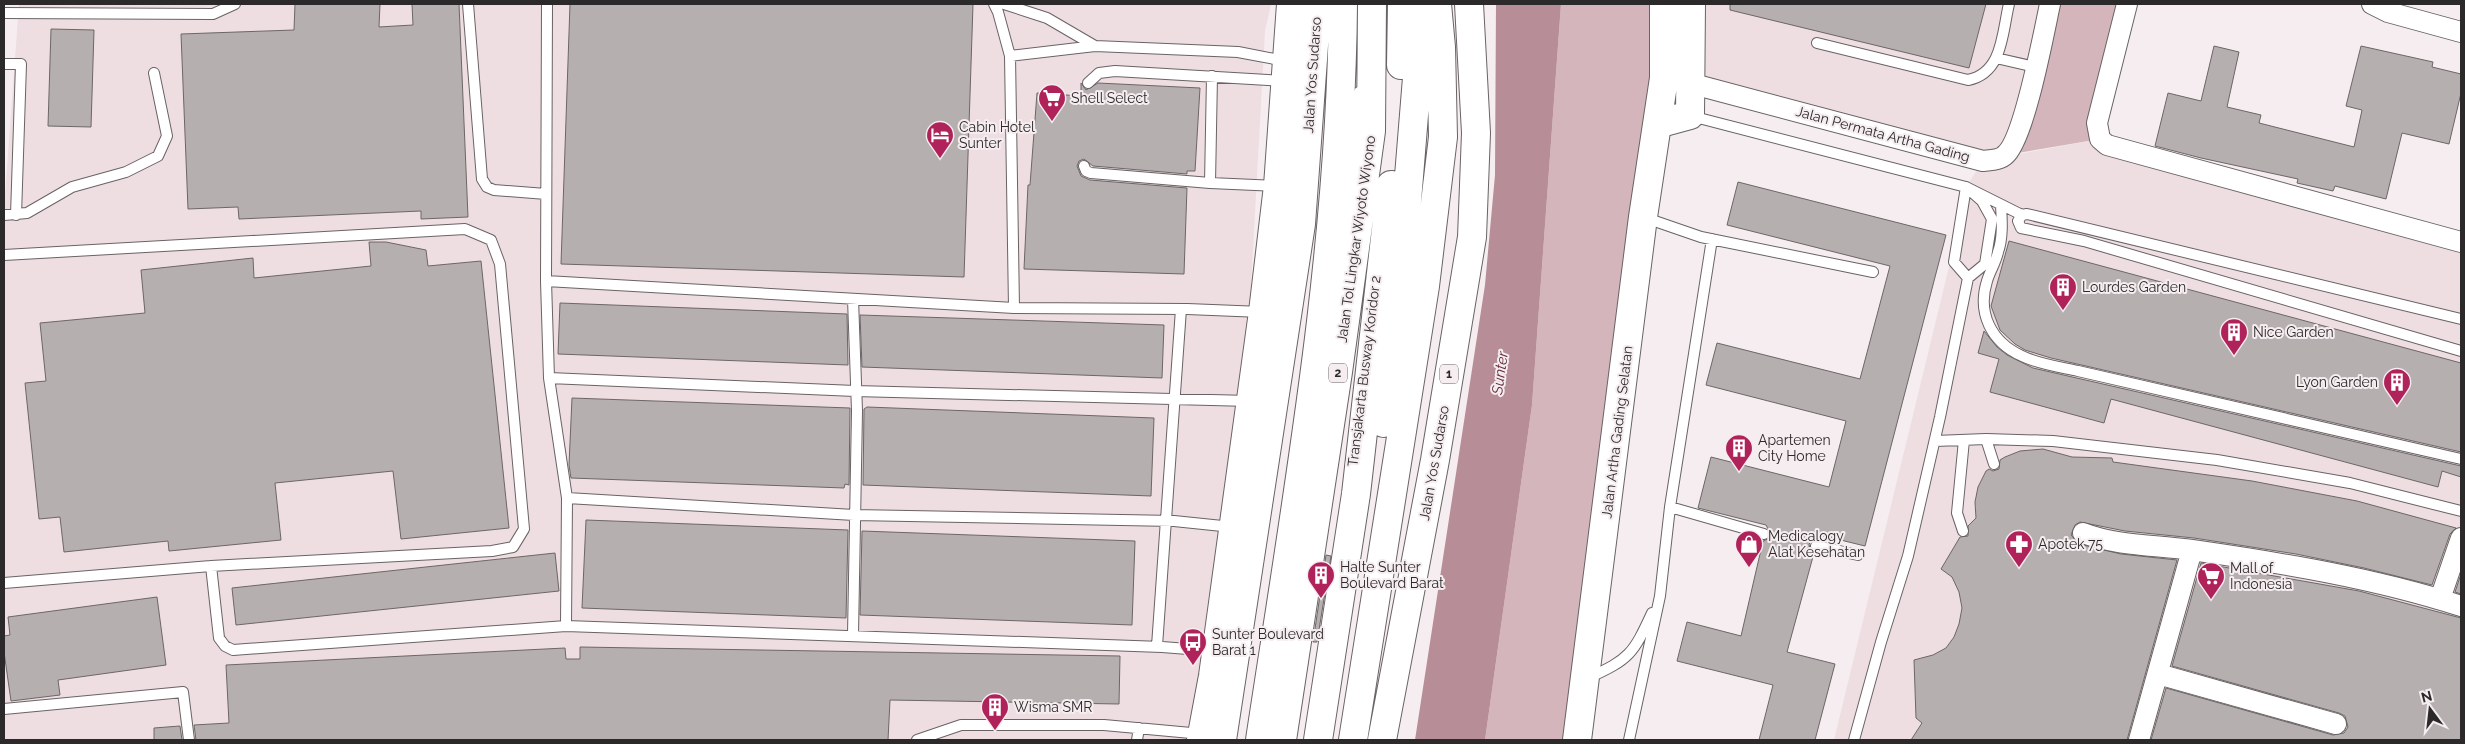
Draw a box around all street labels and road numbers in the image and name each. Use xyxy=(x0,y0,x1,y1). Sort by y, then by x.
street label: Jalan Yos Sudarso xyxy=(1300,16,1324,134)
street label: Jalan Permata Artha Gading xyxy=(1794,103,1972,165)
street label: Jalan Tol Lingkar Wiyoto Wiyono xyxy=(1334,134,1378,344)
street label: Transjakarta Busway Koridor 2 xyxy=(1344,275,1384,467)
street label: Jalan Artha Gading Selatan xyxy=(1598,345,1636,519)
road number: 2 xyxy=(1329,363,1347,382)
road number: 1 xyxy=(1440,364,1458,384)
street label: Jalan Yos Sudarso xyxy=(1416,404,1452,522)

